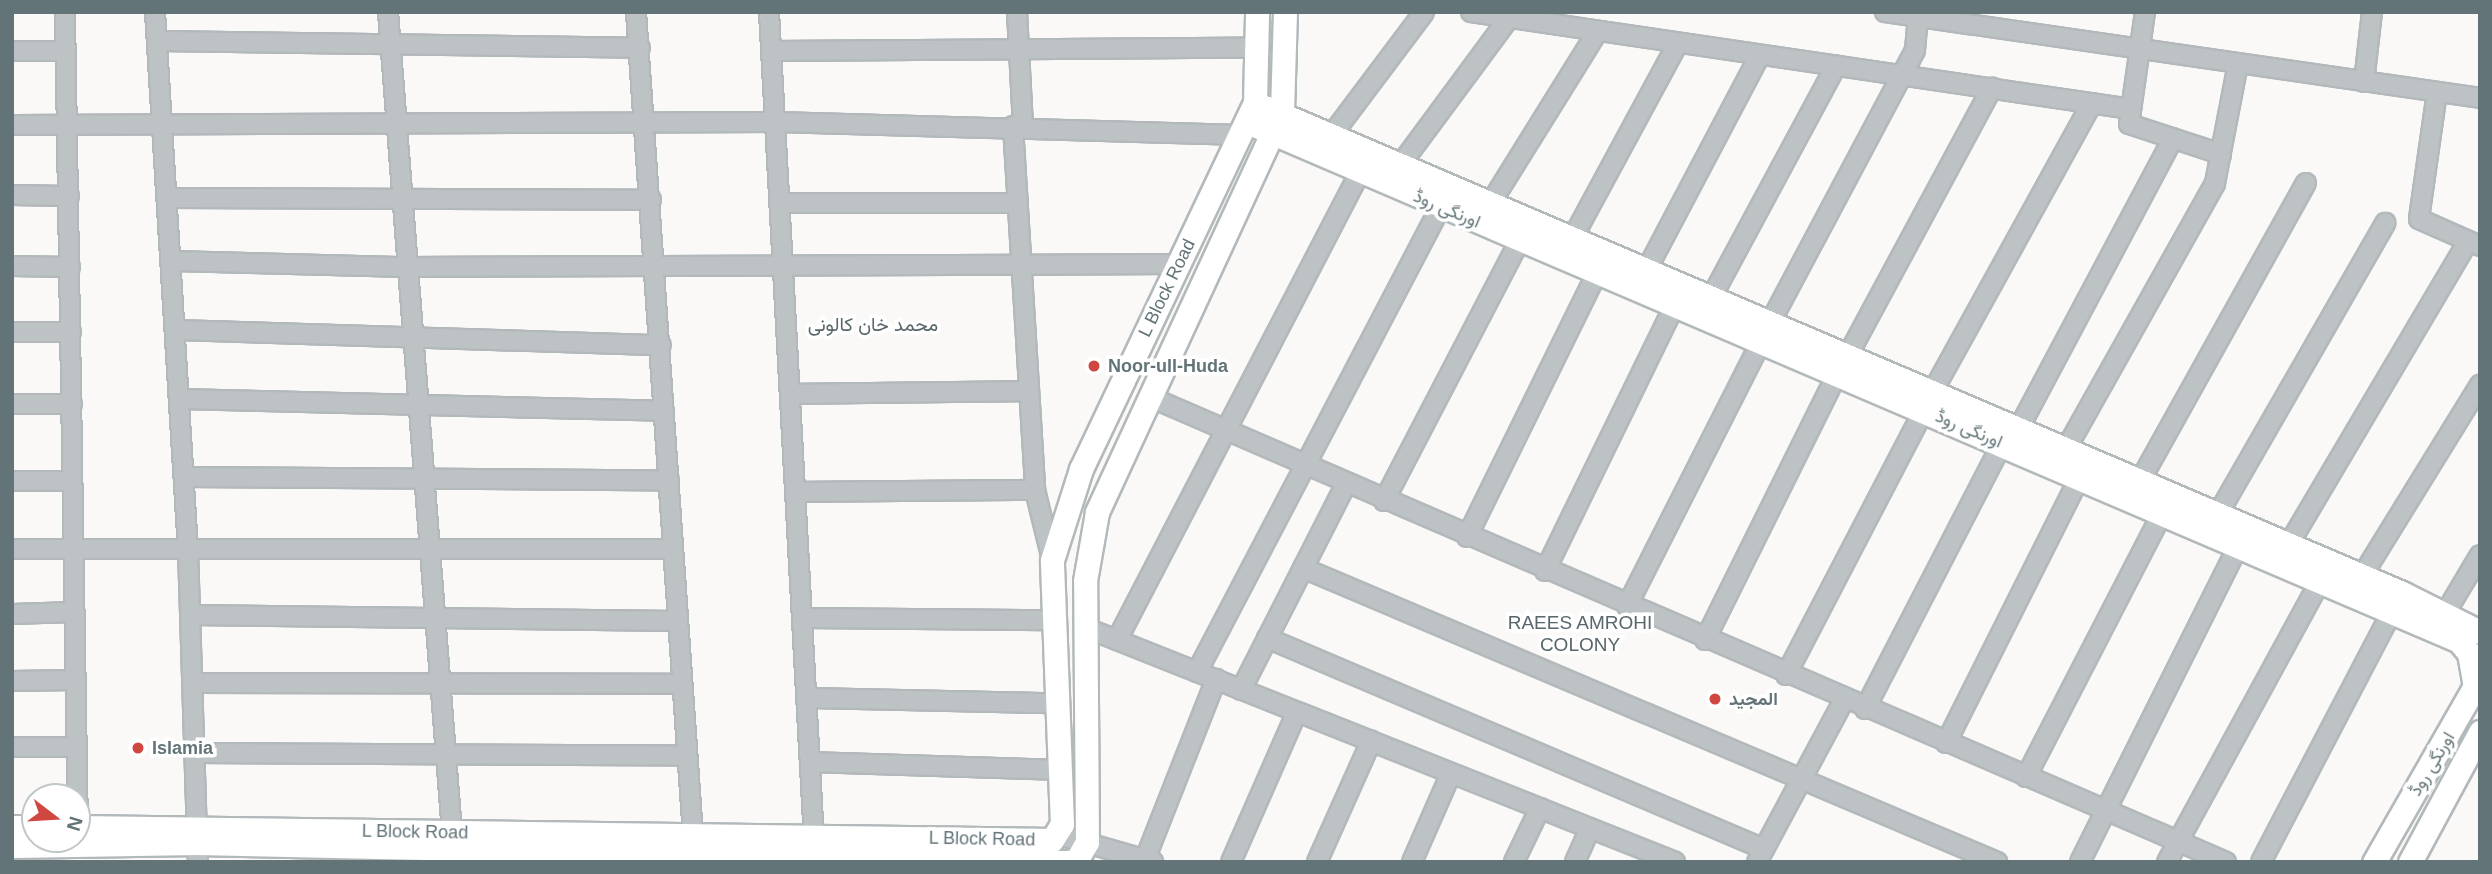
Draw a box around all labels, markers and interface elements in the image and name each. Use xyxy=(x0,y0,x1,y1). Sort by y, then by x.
street label: اورنگی روڈ xyxy=(1410,185,1484,233)
street label: L Block Road xyxy=(1134,235,1200,341)
district label: محمد خان کالونی xyxy=(808,314,938,336)
place label: Noor-ull-Huda xyxy=(1108,355,1228,377)
marker: Noor-ull-Huda xyxy=(1086,358,1102,374)
street label: اورنگی روڈ xyxy=(1932,405,2006,453)
district label: RAEES AMROHI COLONY xyxy=(1497,612,1663,656)
place label: المجید xyxy=(1729,688,1778,710)
marker: المجید xyxy=(1707,691,1723,707)
street label: اورنگی روڈ xyxy=(2405,728,2459,800)
place label: Islamia xyxy=(152,737,213,759)
marker: Islamia xyxy=(130,740,146,756)
north arrow xyxy=(21,783,91,853)
text: N xyxy=(63,814,87,833)
street label: L Block Road xyxy=(361,820,469,844)
street label: L Block Road xyxy=(928,827,1036,851)

